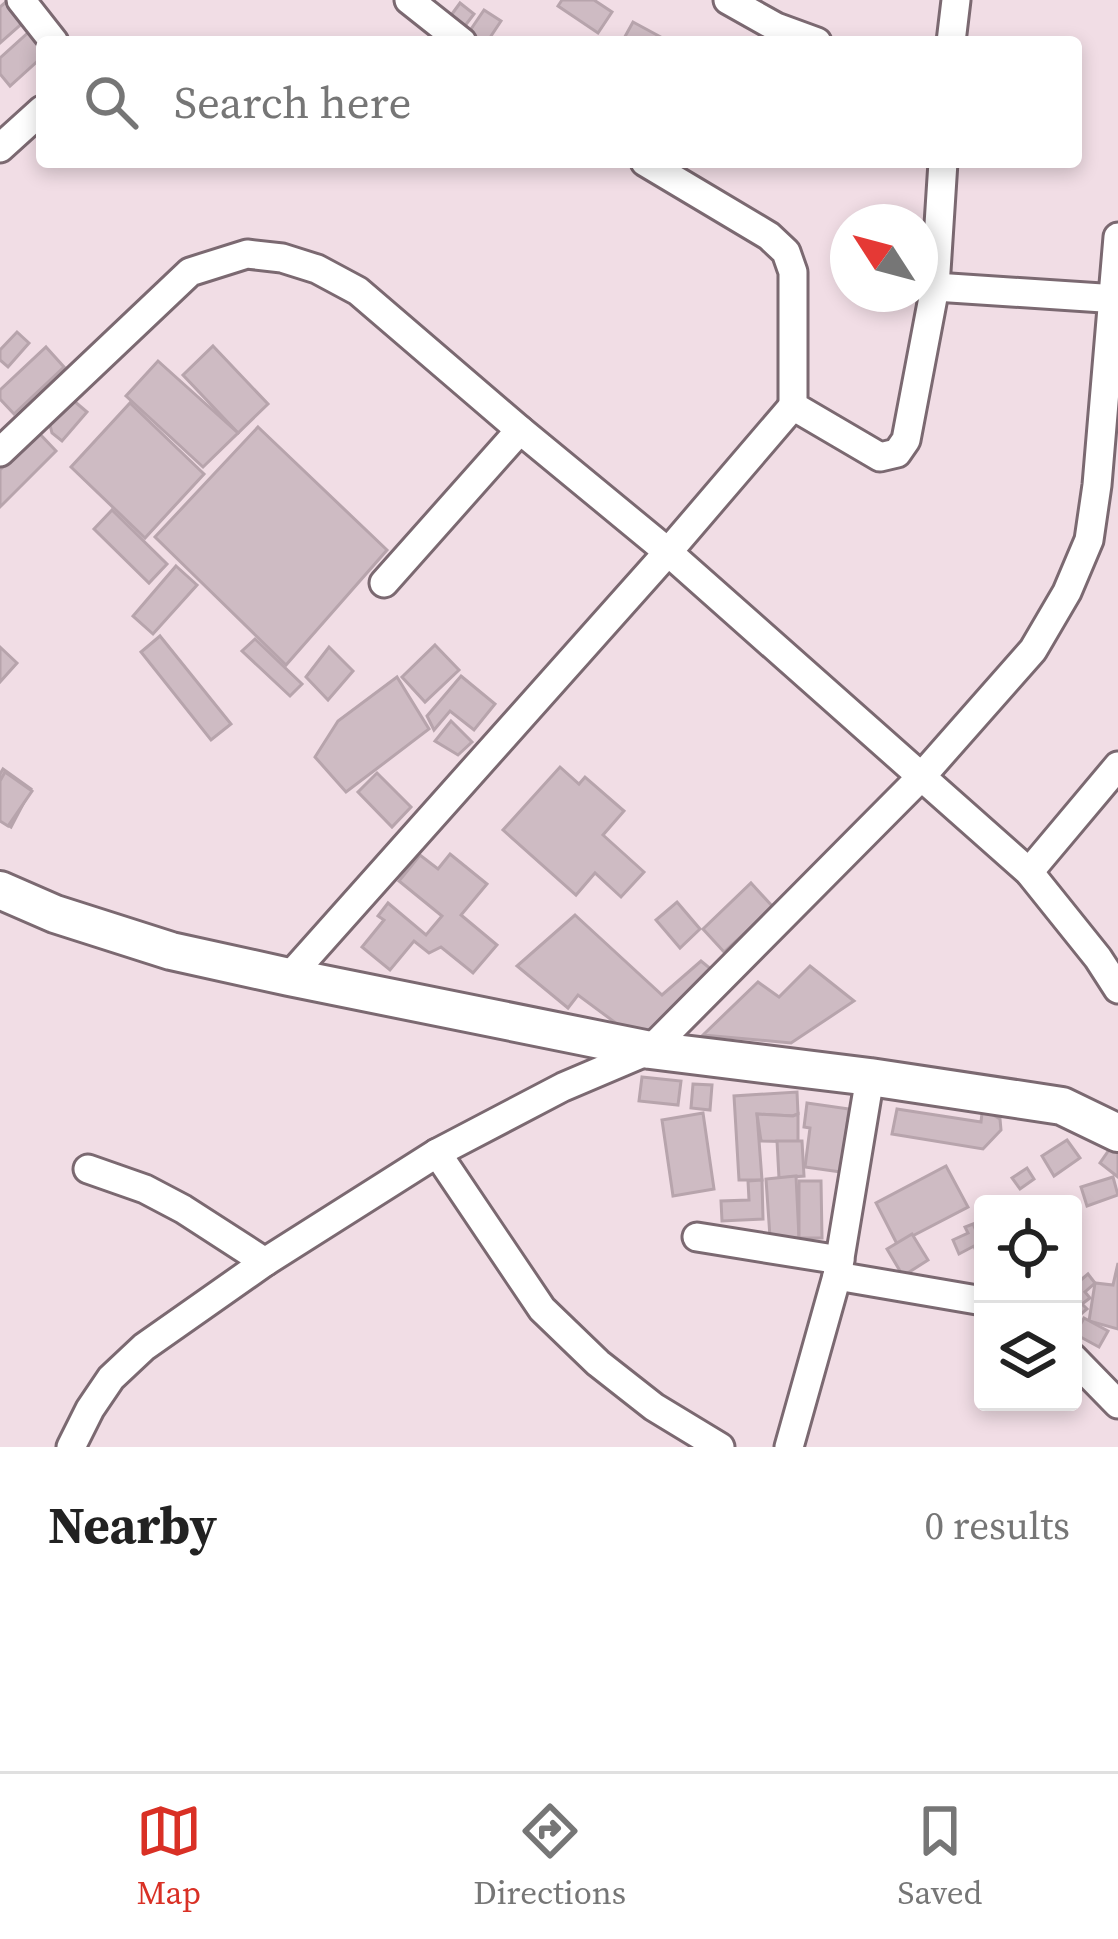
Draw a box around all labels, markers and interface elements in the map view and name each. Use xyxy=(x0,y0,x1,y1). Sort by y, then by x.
search box xyxy=(36,36,1082,168)
icon: search xyxy=(78,69,144,135)
text: Search here xyxy=(174,71,411,133)
north arrow xyxy=(830,204,938,312)
map controls xyxy=(974,1195,1082,1411)
button: locate xyxy=(974,1195,1082,1303)
button: layers xyxy=(974,1303,1082,1411)
text: Nearby xyxy=(48,1490,217,1560)
text: 0 results xyxy=(925,1499,1070,1552)
tab: Map xyxy=(136,1798,202,1915)
tab: Directions xyxy=(473,1798,626,1915)
tab: Saved xyxy=(898,1798,982,1915)

